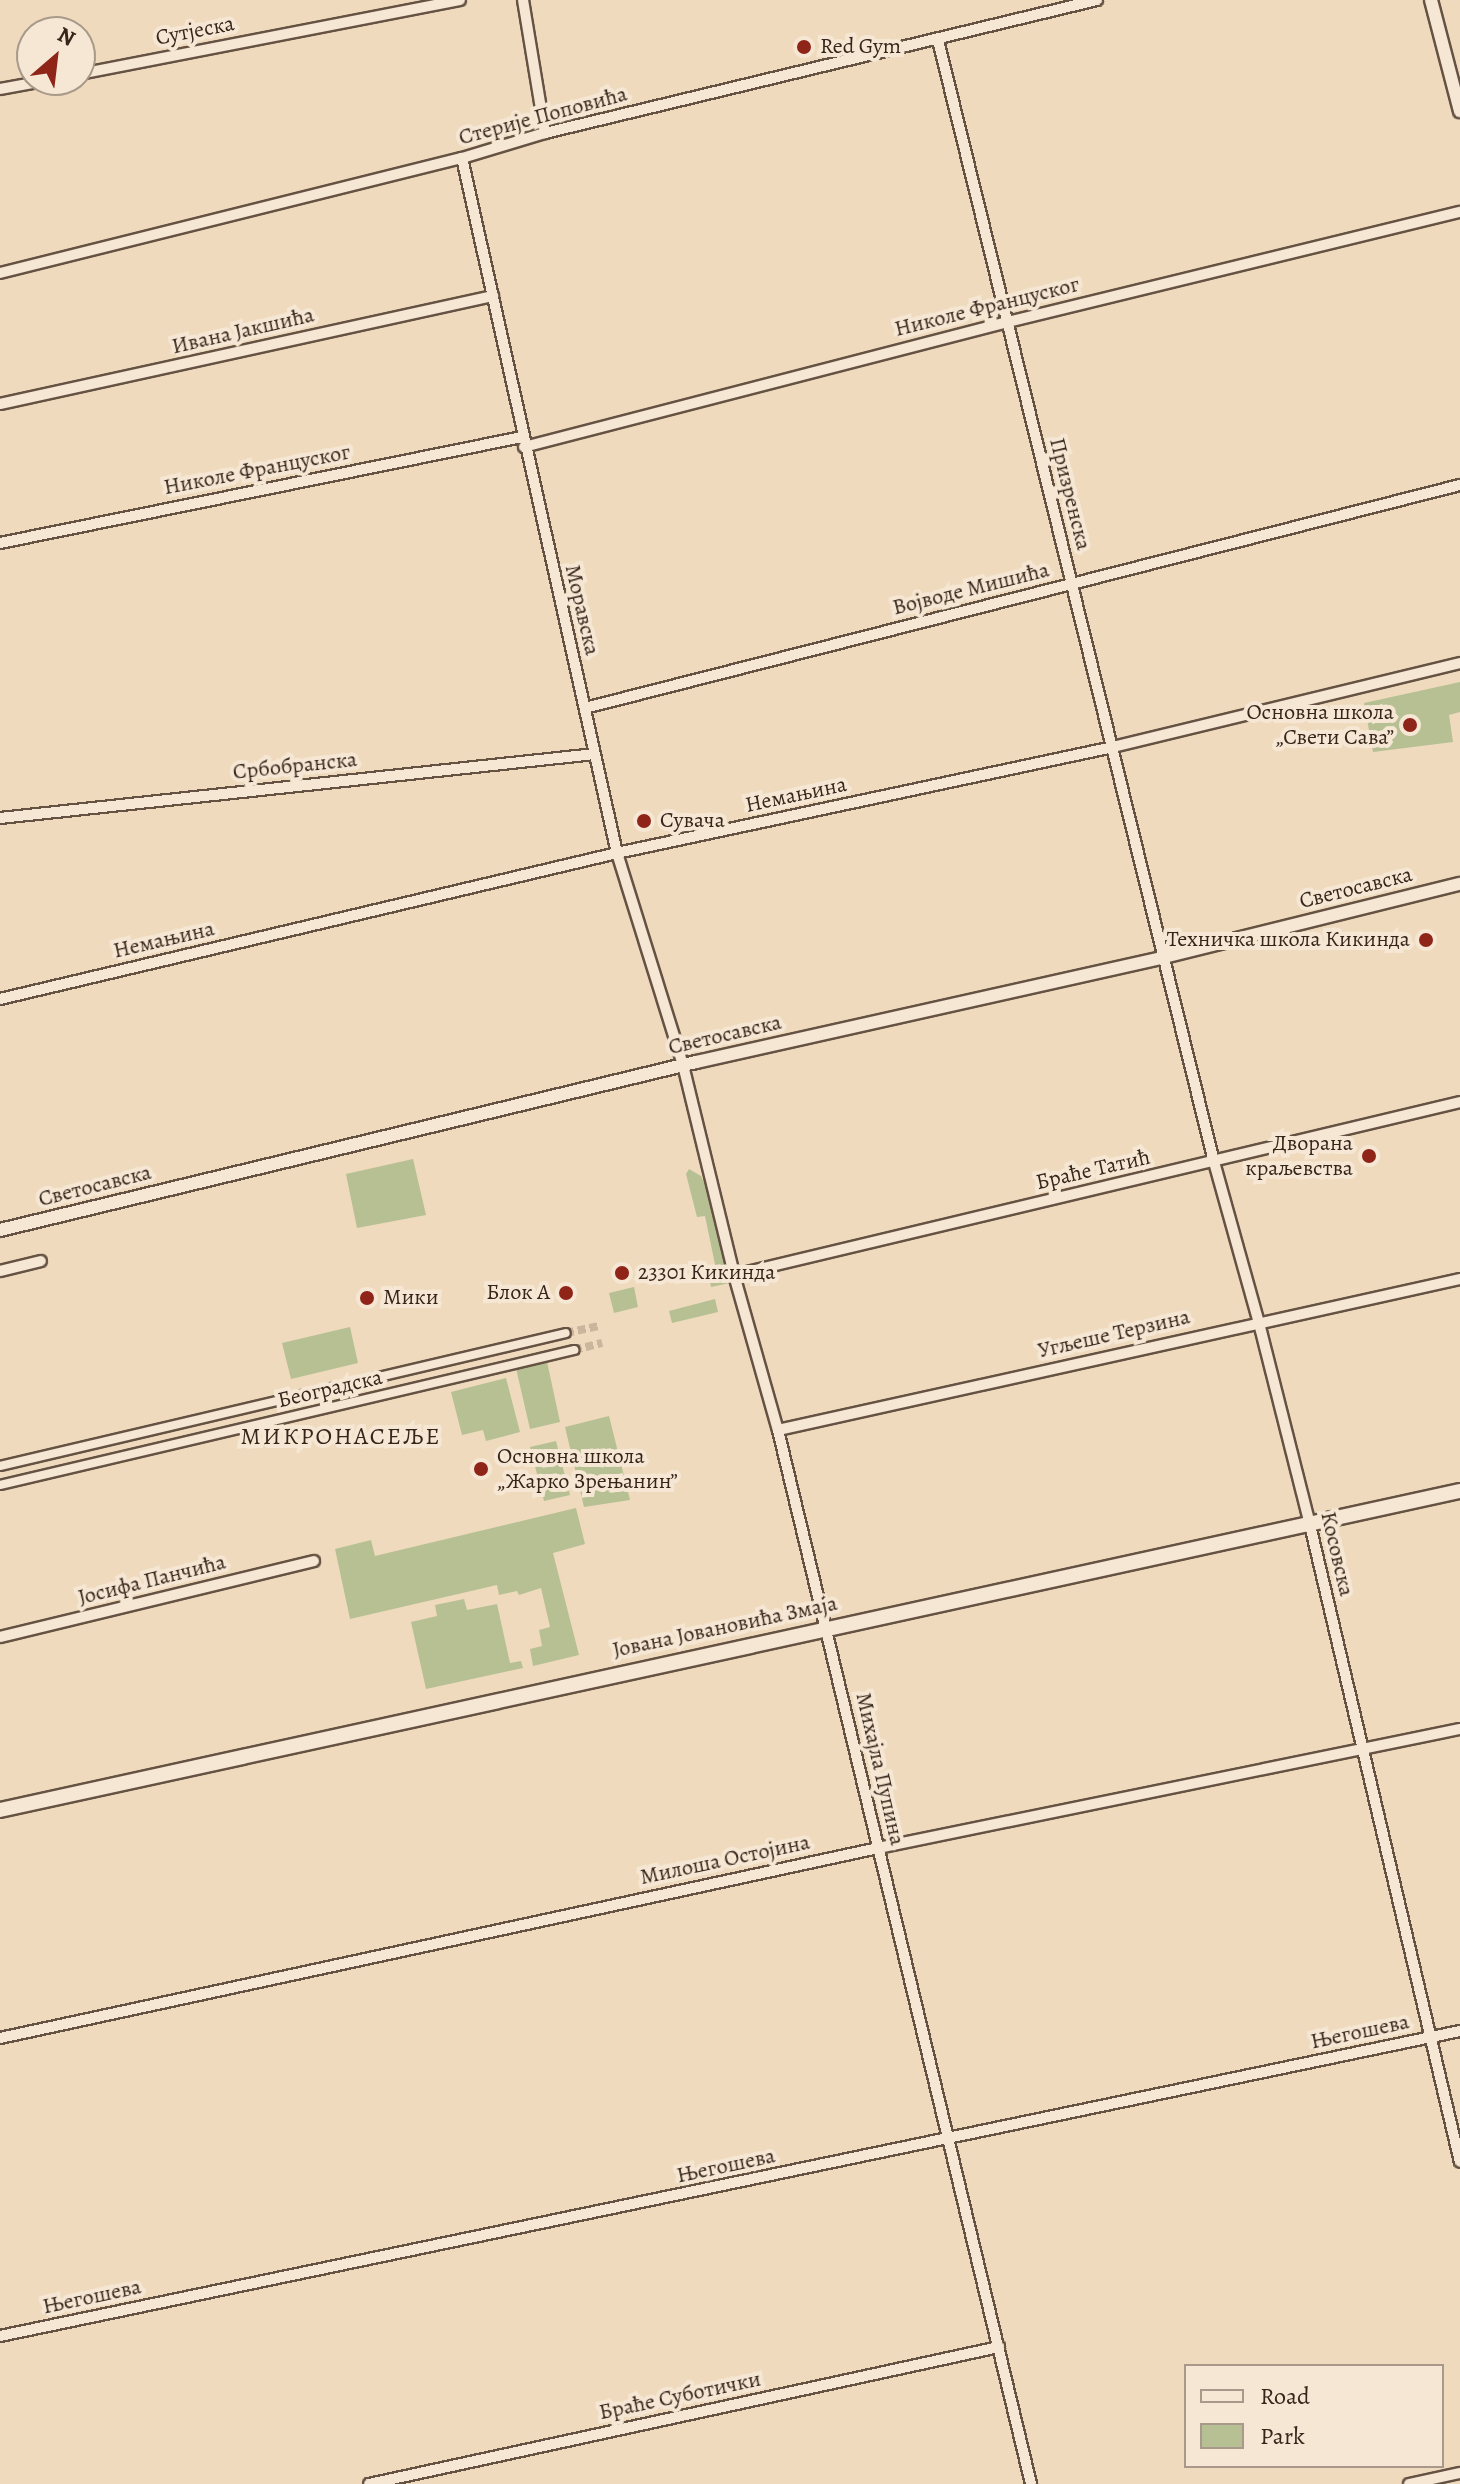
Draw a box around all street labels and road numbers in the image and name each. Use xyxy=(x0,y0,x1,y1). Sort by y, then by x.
street label: Сутјеска xyxy=(153,10,237,52)
street label: Стерије Поповића xyxy=(456,81,630,151)
street label: Николе Француског xyxy=(892,271,1082,343)
street label: Ивана Јакшића xyxy=(169,302,317,360)
street label: Призренска xyxy=(1043,435,1097,553)
street label: Николе Француског xyxy=(162,439,352,501)
street label: Војводе Мишића xyxy=(890,557,1052,621)
street label: Моравска xyxy=(559,562,605,658)
street label: Србобранска xyxy=(232,746,358,786)
street label: Немањина xyxy=(743,771,849,819)
street label: Светосавска xyxy=(1297,861,1415,915)
street label: Немањина xyxy=(111,916,217,964)
street label: Светосавска xyxy=(666,1009,784,1061)
street label: Браће Татић xyxy=(1033,1144,1153,1196)
street label: Светосавска xyxy=(36,1159,154,1213)
street label: Угљеше Терзина xyxy=(1035,1304,1193,1364)
street label: Београдска xyxy=(275,1364,385,1414)
street label: Косовска xyxy=(1314,1509,1360,1599)
street label: Јосифа Панчића xyxy=(75,1549,229,1611)
street label: Јована Јовановића Змаја xyxy=(610,1590,840,1664)
street label: Михајла Пупина xyxy=(850,1690,910,1848)
street label: Милоша Остојина xyxy=(638,1829,812,1891)
street label: Његошева xyxy=(1308,2009,1412,2055)
street label: Његошева xyxy=(674,2143,778,2189)
street label: Његошева xyxy=(40,2274,144,2320)
street label: Браће Суботички xyxy=(597,2366,763,2426)

